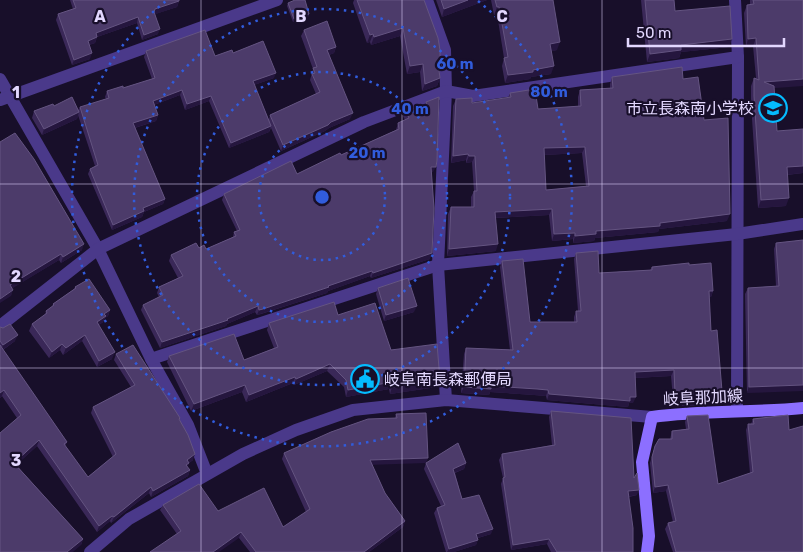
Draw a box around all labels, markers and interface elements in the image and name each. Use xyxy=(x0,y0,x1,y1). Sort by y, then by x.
text: A xyxy=(94,7,106,26)
text: B xyxy=(295,7,307,26)
text: C xyxy=(496,7,508,26)
scale bar xyxy=(628,15,784,47)
text: 50 m xyxy=(636,24,671,42)
text: 60 m xyxy=(437,55,473,73)
text: 1 xyxy=(12,83,20,102)
text: 80 m xyxy=(530,83,568,101)
school or university icon: 市立長森南小学校 xyxy=(758,93,788,123)
place label: 市立長森南小学校 xyxy=(626,99,754,118)
text: 40 m xyxy=(391,100,429,118)
text: 20 m xyxy=(349,144,385,162)
centre of rings xyxy=(313,188,331,206)
text: 2 xyxy=(11,267,21,286)
public building icon: 岐阜南長森郵便局 xyxy=(350,364,380,394)
place label: 岐阜南長森郵便局 xyxy=(384,370,512,389)
street label: 岐阜那加線 xyxy=(663,386,743,409)
text: 3 xyxy=(11,451,21,470)

